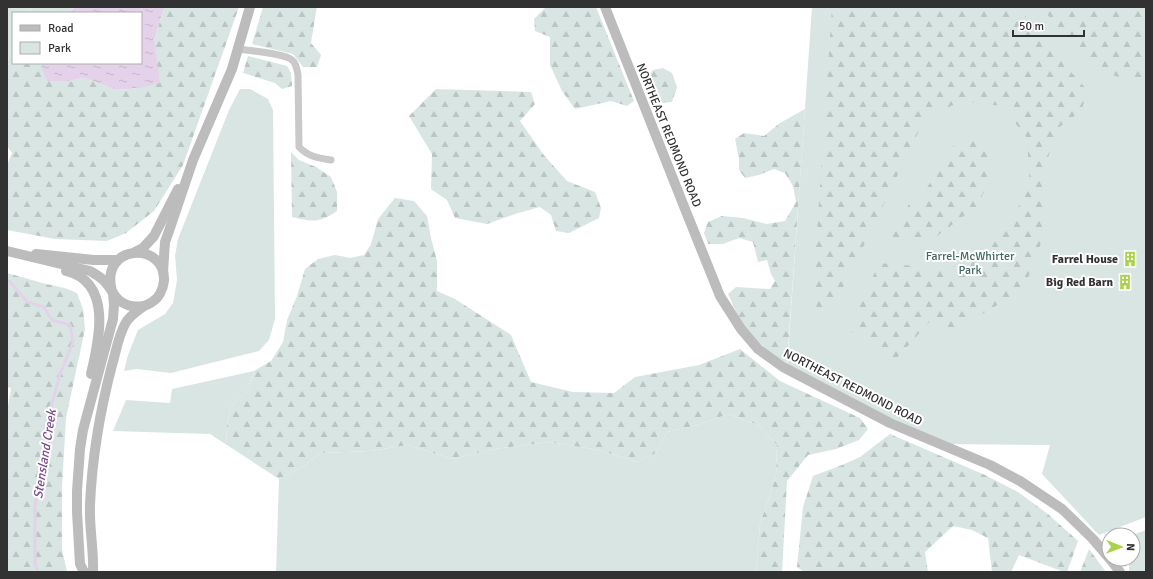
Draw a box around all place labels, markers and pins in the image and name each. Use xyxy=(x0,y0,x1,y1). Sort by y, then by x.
building icon: Farrel House xyxy=(1121,250,1139,268)
place label: Farrel House xyxy=(1052,252,1118,267)
building icon: Big Red Barn xyxy=(1116,273,1134,291)
place label: Big Red Barn xyxy=(1046,275,1113,290)

